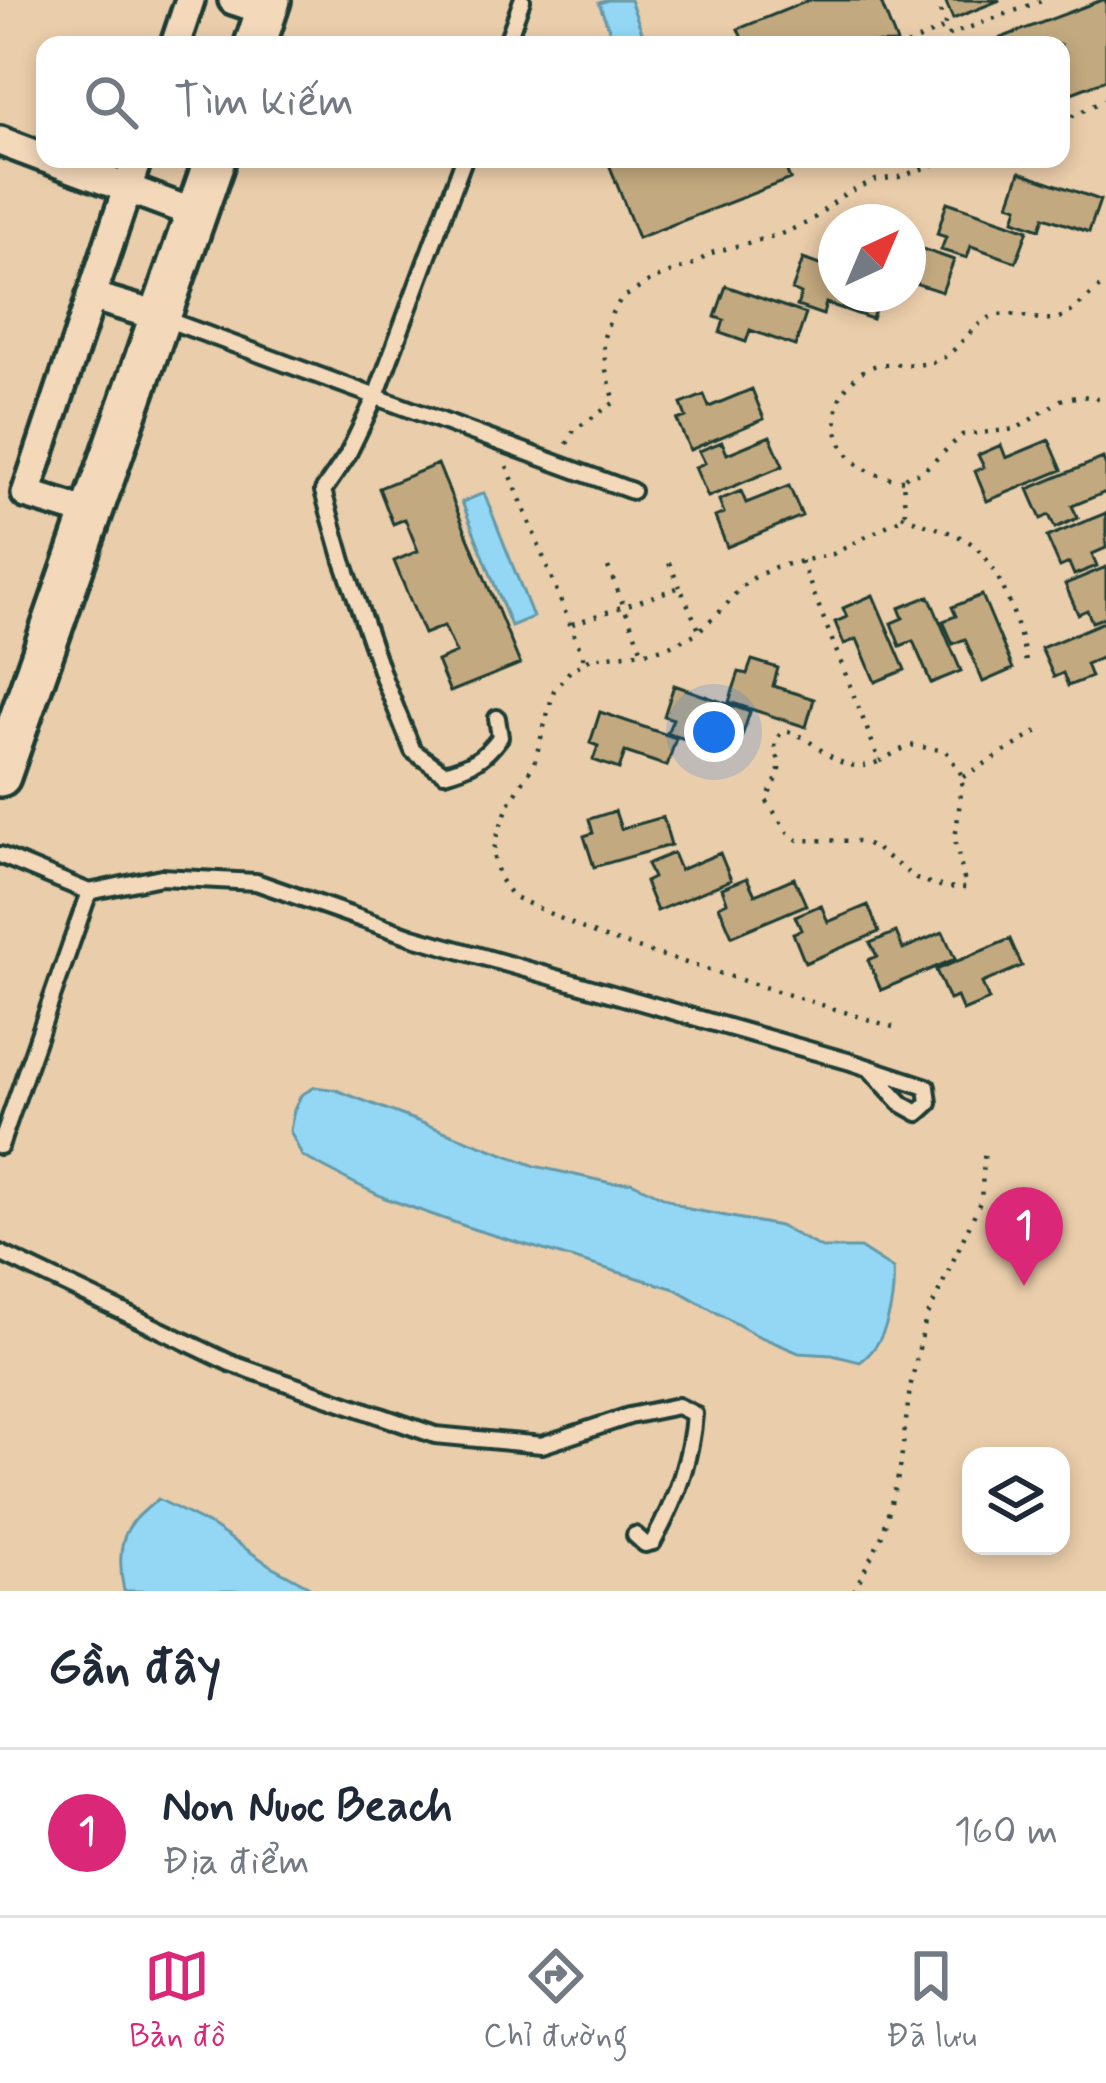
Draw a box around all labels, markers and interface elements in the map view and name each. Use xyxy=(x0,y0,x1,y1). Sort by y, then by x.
search box xyxy=(36,36,1070,168)
icon: search xyxy=(78,69,144,135)
text: Tìm kiếm xyxy=(174,73,354,132)
north arrow xyxy=(818,204,926,312)
your location xyxy=(684,702,744,762)
pin: 1 xyxy=(985,1187,1063,1286)
map controls xyxy=(962,1447,1070,1555)
button: layers xyxy=(962,1447,1070,1555)
text: Gần đây xyxy=(48,1636,221,1702)
text: Non Nuoc Beach xyxy=(162,1778,453,1837)
text: 1 xyxy=(78,1807,96,1858)
text: 160 m xyxy=(954,1807,1058,1858)
text: Địa điểm xyxy=(162,1837,310,1888)
tab: Bản đồ xyxy=(129,1943,225,2059)
tab: Chỉ đường xyxy=(483,1943,628,2059)
tab: Đã lưu xyxy=(886,1943,977,2059)

